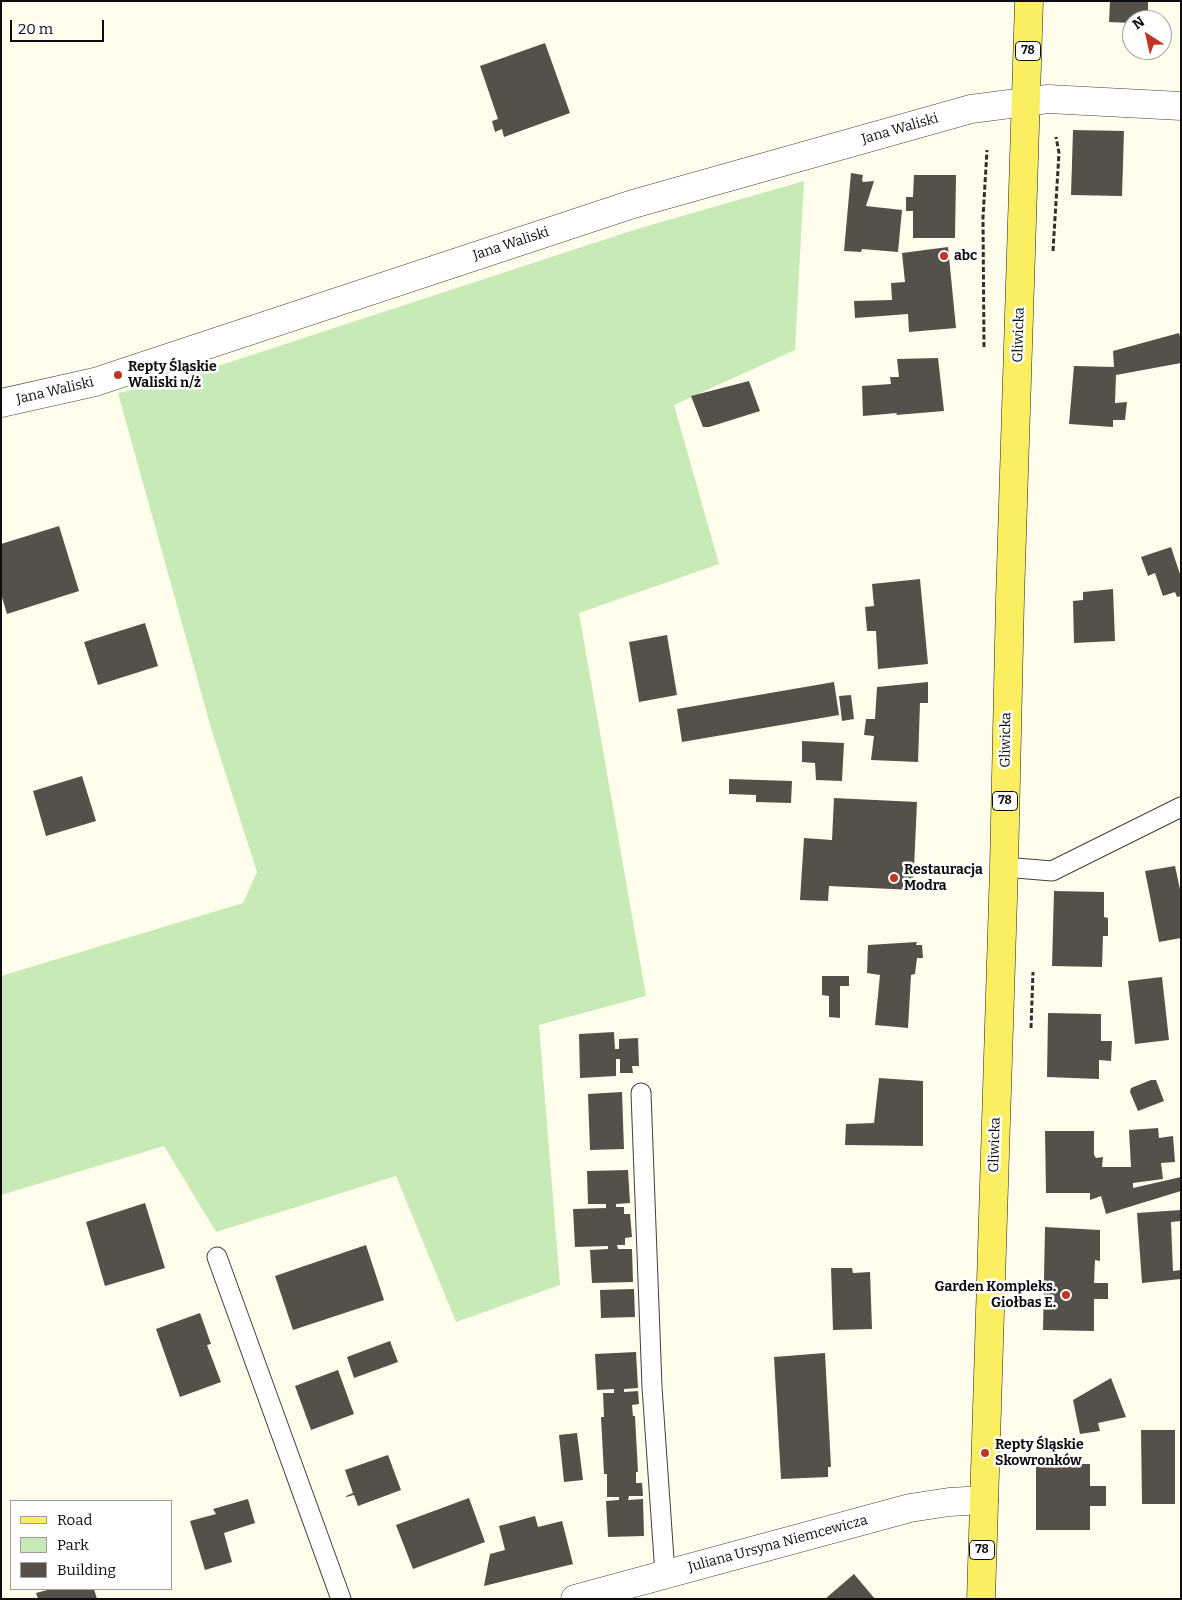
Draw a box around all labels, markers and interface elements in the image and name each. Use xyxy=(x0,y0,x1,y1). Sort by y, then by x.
scale bar xyxy=(12,10,106,42)
north arrow xyxy=(1122,10,1172,60)
text: N xyxy=(1129,13,1148,33)
text: 20 m xyxy=(18,20,53,38)
road number: 78 xyxy=(1016,41,1040,60)
street label: Jana Waliski xyxy=(860,110,940,148)
street label: Jana Waliski xyxy=(471,224,551,264)
place label: abc xyxy=(954,248,977,264)
marker: abc xyxy=(938,250,950,262)
street label: Gliwicka xyxy=(1010,307,1028,363)
place label: Repty Śląskie Waliski n/ż xyxy=(128,359,217,392)
marker: Repty Śląskie Waliski n/ż xyxy=(112,369,124,381)
street label: Jana Waliski xyxy=(15,374,95,408)
street label: Gliwicka xyxy=(997,712,1015,768)
road number: 78 xyxy=(992,791,1018,810)
place label: Restauracja Modra xyxy=(904,862,983,894)
marker: Restauracja Modra xyxy=(888,872,900,884)
street label: Gliwicka xyxy=(986,1117,1004,1173)
place label: Garden Kompleks. Giołbas E. xyxy=(935,1279,1056,1311)
marker: Garden Kompleks. Giołbas E. xyxy=(1060,1289,1072,1301)
place label: Repty Śląskie Skowronków xyxy=(995,1437,1084,1470)
marker: Repty Śląskie Skowronków xyxy=(979,1447,991,1459)
legend xyxy=(10,1500,172,1590)
text: Road xyxy=(57,1511,92,1529)
street label: Juliana Ursyna Niemcewicza xyxy=(686,1512,870,1576)
text: Park xyxy=(57,1536,89,1554)
road number: 78 xyxy=(970,1540,994,1560)
text: Building xyxy=(57,1561,116,1579)

